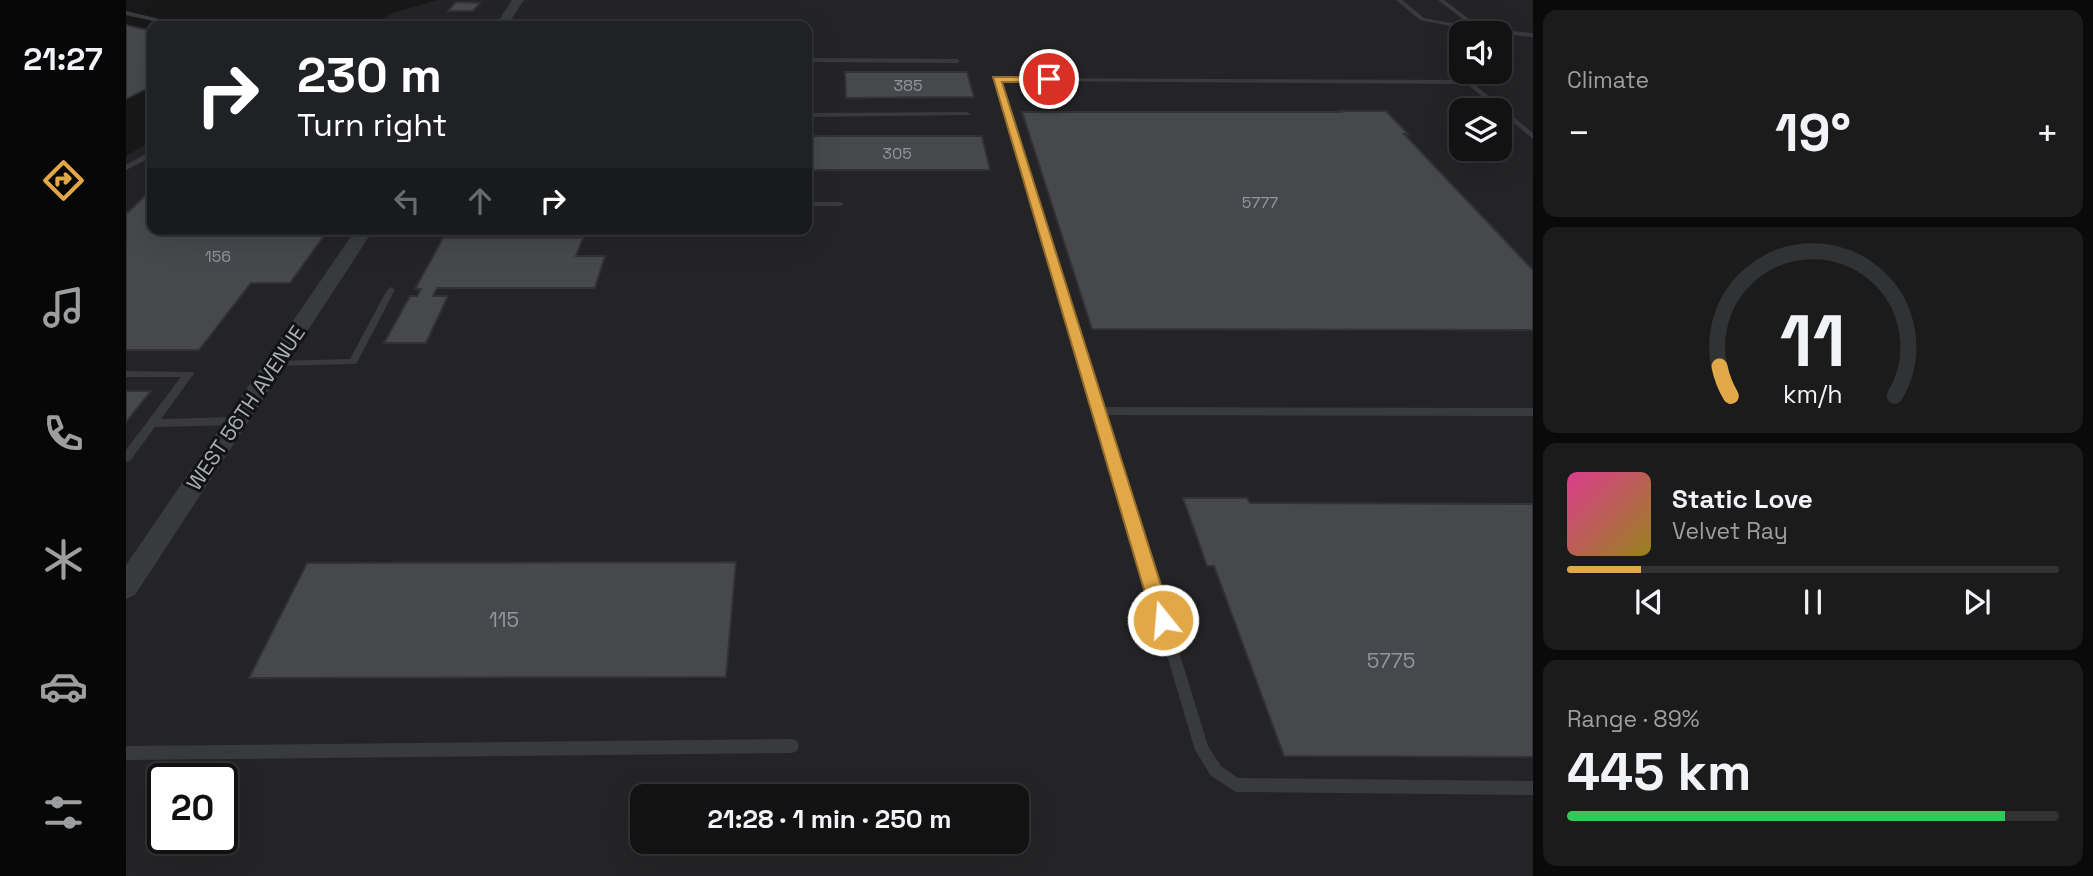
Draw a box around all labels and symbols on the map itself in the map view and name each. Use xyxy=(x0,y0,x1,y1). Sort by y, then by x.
pin xyxy=(1019,49,1079,109)
house number: 385 xyxy=(893,75,923,96)
house number: 305 xyxy=(882,143,912,164)
house number: 5777 xyxy=(1242,192,1278,213)
house number: 156 xyxy=(205,246,231,267)
street label: WEST 56TH AVENUE xyxy=(180,320,311,495)
position arrow xyxy=(1126,583,1200,657)
house number: 115 xyxy=(489,606,519,633)
house number: 5775 xyxy=(1367,647,1415,674)
speed limit sign: 20 xyxy=(147,763,238,854)

